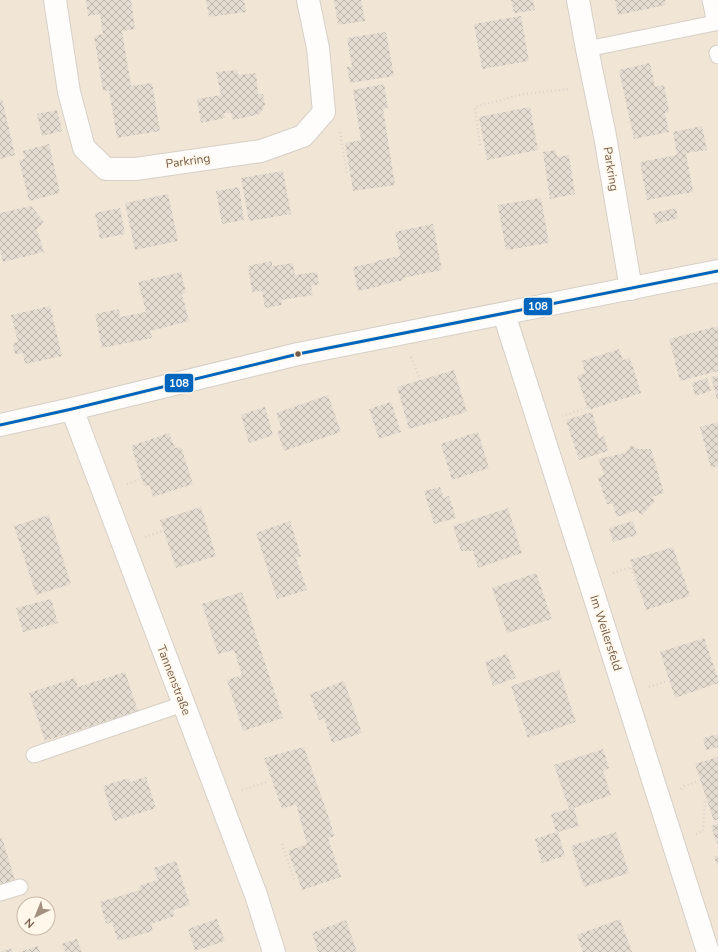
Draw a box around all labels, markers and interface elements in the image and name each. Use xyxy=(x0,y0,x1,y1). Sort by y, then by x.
street label: Parkring xyxy=(600,146,622,192)
street label: Parkring xyxy=(165,150,211,172)
line badge: 108 xyxy=(523,297,553,316)
text: 108 xyxy=(528,299,548,314)
unlabelled marker xyxy=(293,349,303,359)
line badge: 108 xyxy=(164,373,194,393)
text: 108 xyxy=(169,376,189,391)
street label: Im Weilersfeld xyxy=(586,593,626,673)
street label: Tannenstraße xyxy=(153,643,195,717)
north arrow xyxy=(16,896,56,936)
text: N xyxy=(21,915,38,931)

